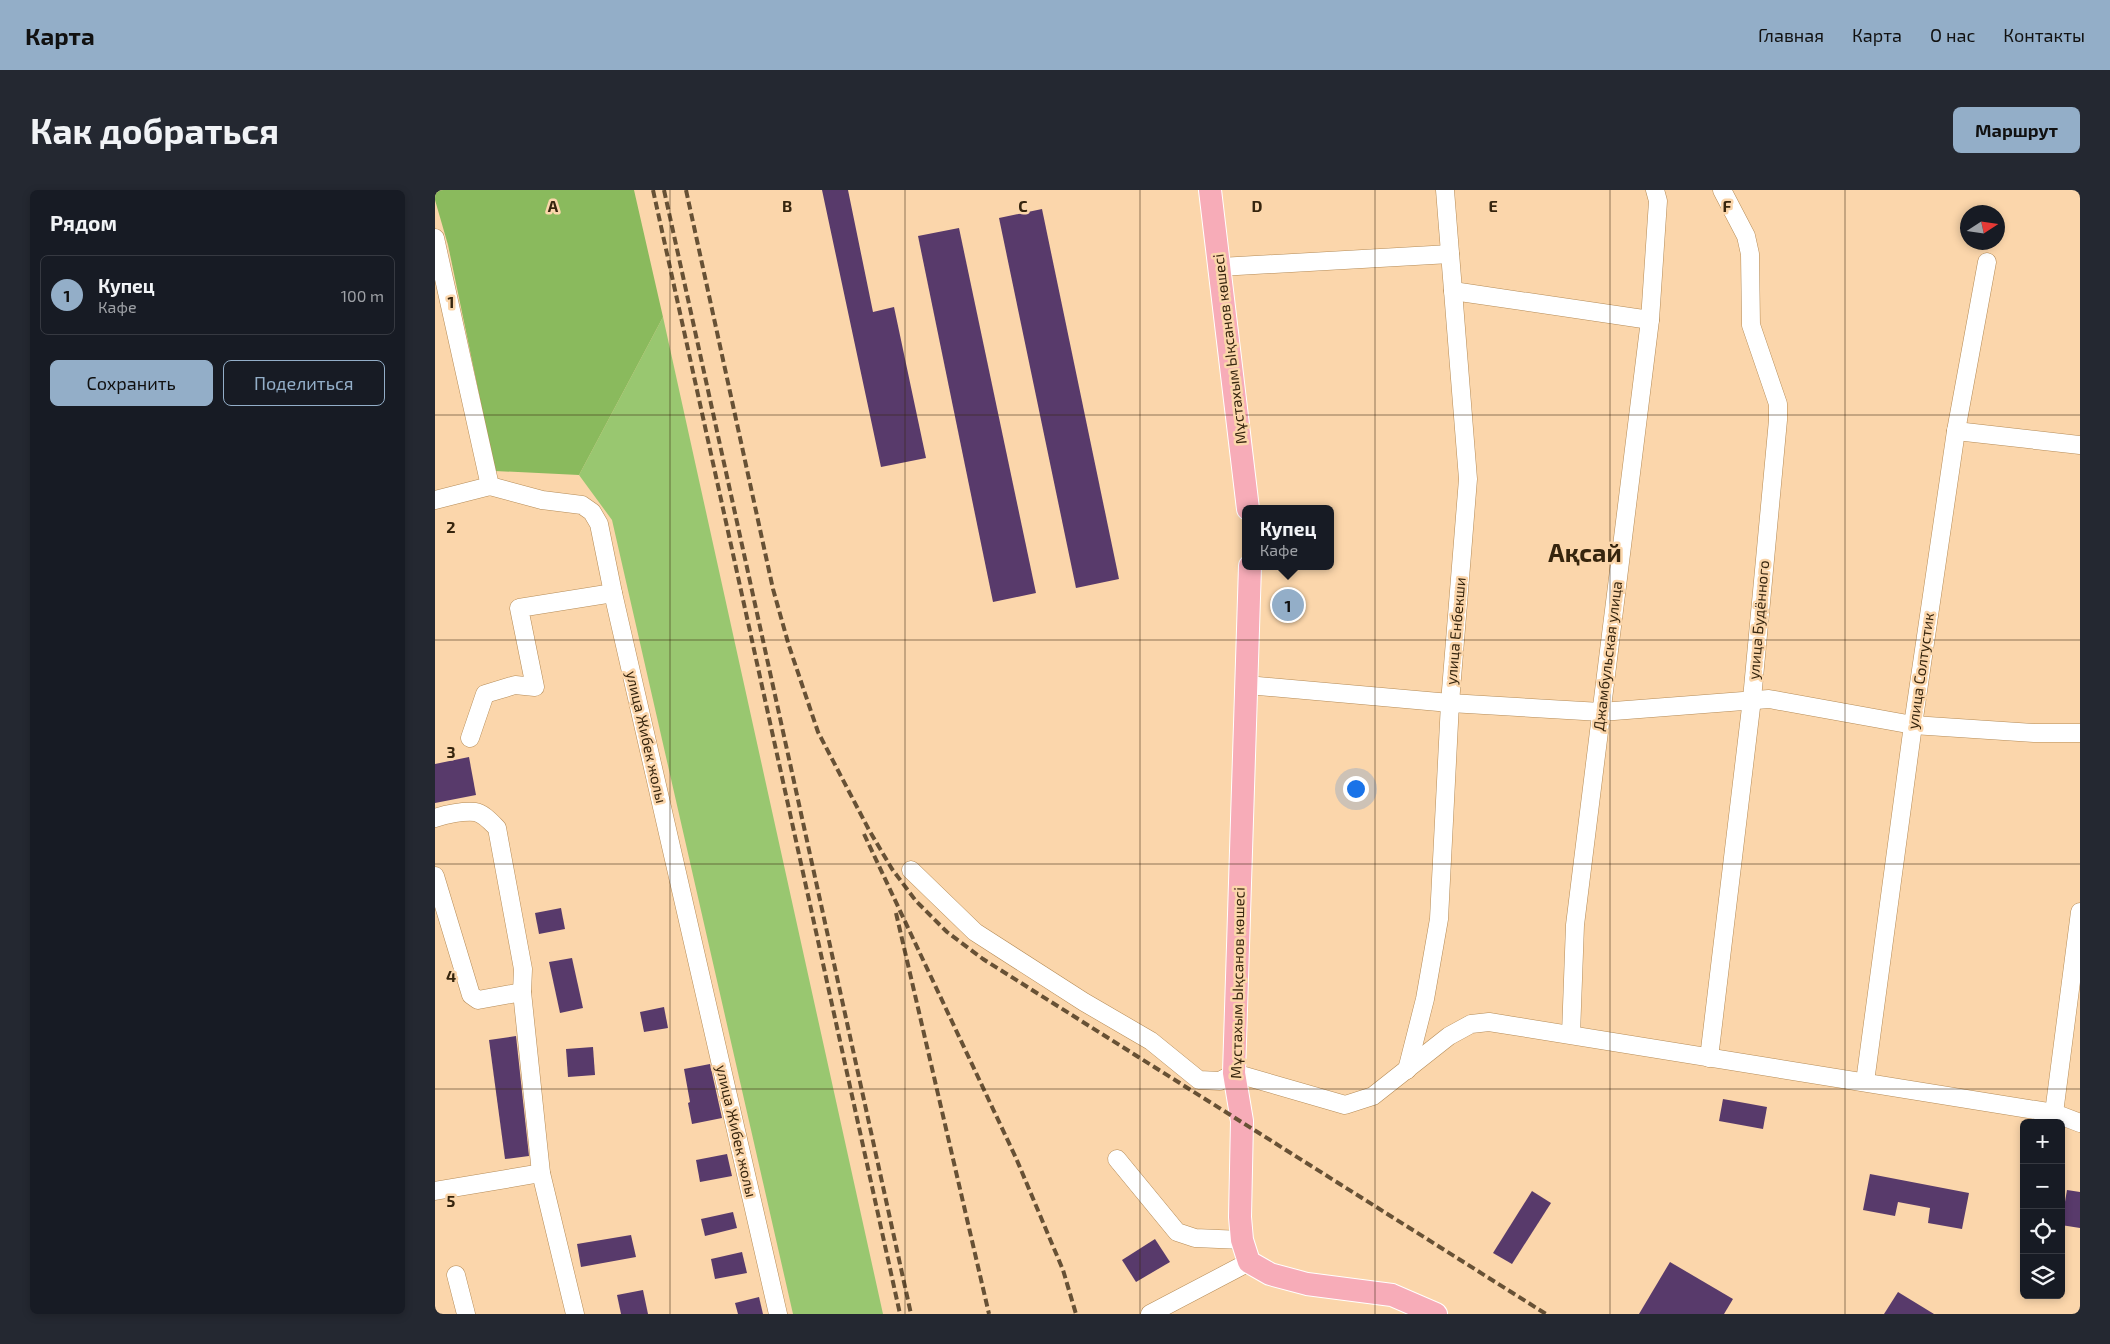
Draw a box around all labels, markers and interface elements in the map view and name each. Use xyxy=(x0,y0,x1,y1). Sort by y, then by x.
text: Карта xyxy=(25,21,95,50)
text: Главная xyxy=(1758,24,1824,46)
text: Карта xyxy=(1852,24,1902,46)
text: О нас xyxy=(1930,24,1975,46)
text: Контакты xyxy=(2003,24,2085,46)
button: Маршрут xyxy=(1953,107,2080,153)
text: Как добраться xyxy=(30,109,279,151)
text: A xyxy=(548,196,559,215)
text: B xyxy=(782,196,792,215)
text: C xyxy=(1018,196,1028,215)
text: D xyxy=(1252,196,1263,215)
text: E xyxy=(1488,196,1498,215)
text: F xyxy=(1723,196,1732,215)
north arrow xyxy=(1960,205,2005,250)
text: Рядом xyxy=(50,210,117,235)
street label: Мұстахым Ықсанов көшесі xyxy=(1208,253,1250,445)
text: Купец xyxy=(98,274,155,297)
text: 1 xyxy=(64,286,70,305)
text: 100 m xyxy=(341,286,384,305)
text: 1 xyxy=(448,292,454,311)
text: Кафе xyxy=(98,297,137,316)
button: Сохранить xyxy=(50,360,213,406)
button: Поделиться xyxy=(223,360,385,406)
popup xyxy=(1242,505,1334,570)
text: 2 xyxy=(446,517,456,536)
text: Купец xyxy=(1260,517,1316,540)
district label: Ақсай xyxy=(1548,537,1622,567)
text: Кафе xyxy=(1260,540,1298,559)
street label: улица Будённого xyxy=(1744,559,1773,680)
street label: улица Енбекши xyxy=(1441,576,1470,686)
street label: Джамбульская улица xyxy=(1589,580,1626,732)
pin: 1 xyxy=(1272,586,1304,624)
street label: улица Солтустик xyxy=(1903,611,1938,730)
street label: улица Жибек жолы xyxy=(622,669,671,805)
text: 3 xyxy=(446,742,456,761)
your location xyxy=(1343,776,1369,802)
street label: Мұстахым Ықсанов көшесі xyxy=(1226,887,1248,1079)
text: 4 xyxy=(446,966,456,985)
street label: улица Жибек жолы xyxy=(712,1063,761,1199)
map controls xyxy=(2020,1119,2065,1299)
button: + xyxy=(2020,1119,2065,1164)
button: − xyxy=(2020,1164,2065,1209)
text: 5 xyxy=(447,1191,456,1210)
button: locate xyxy=(2020,1209,2065,1254)
button: layers xyxy=(2020,1254,2065,1299)

